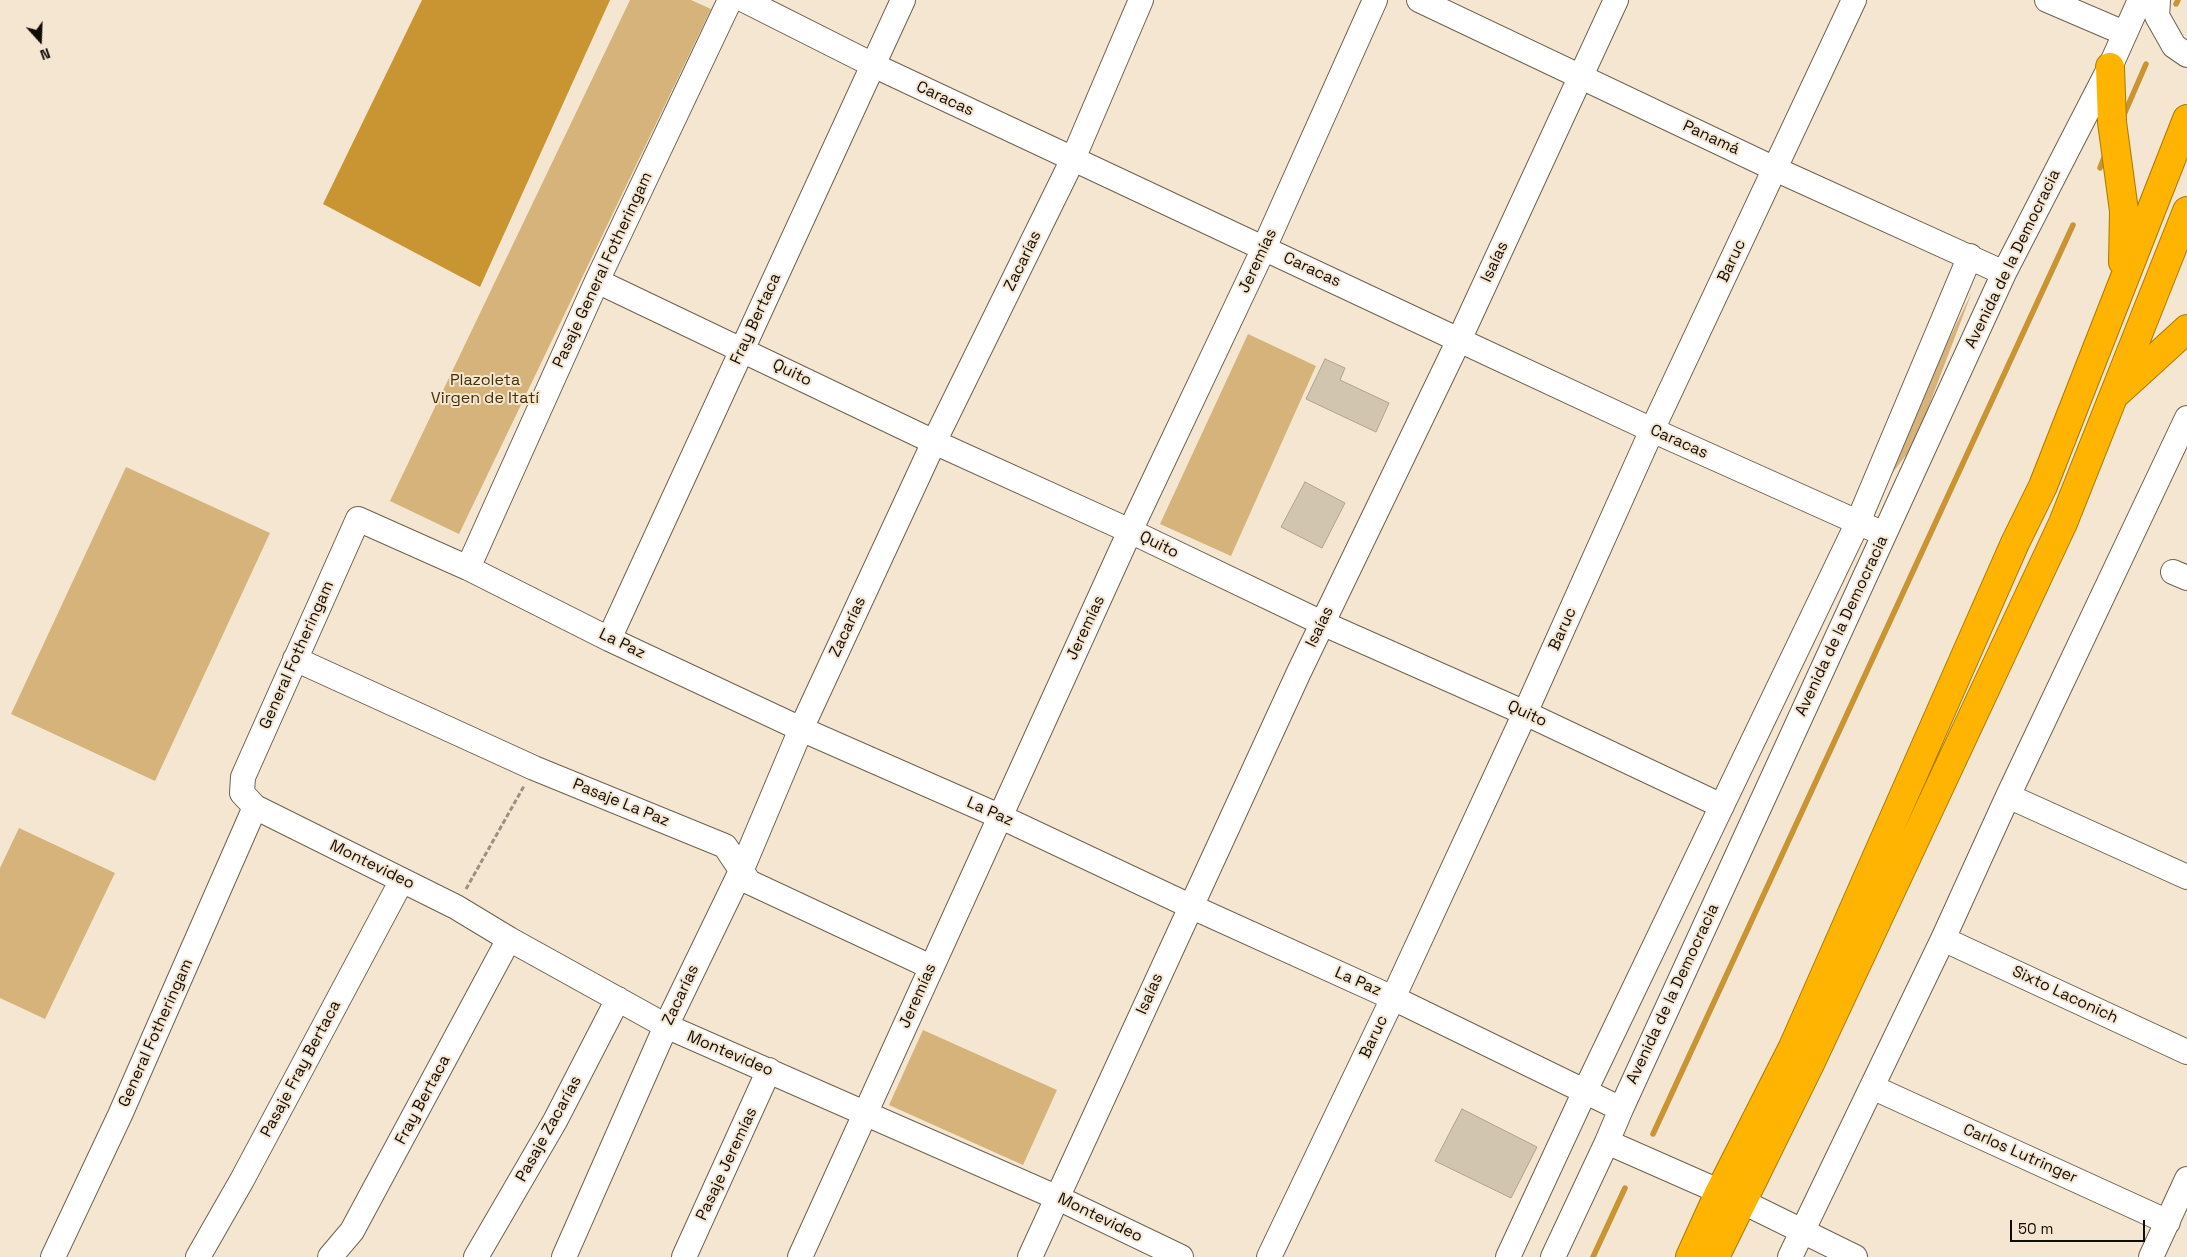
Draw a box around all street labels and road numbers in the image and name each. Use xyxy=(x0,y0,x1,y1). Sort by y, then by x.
street label: Caracas xyxy=(913,77,977,121)
street label: Panamá xyxy=(1679,116,1743,160)
street label: Avenida de la Democracia xyxy=(1961,166,2065,352)
street label: Pasaje General Fotheringam xyxy=(549,169,657,371)
street label: Jeremías xyxy=(1235,226,1281,296)
street label: Zacarías xyxy=(1000,228,1046,294)
street label: Baruc xyxy=(1714,236,1750,286)
street label: Isaías xyxy=(1477,238,1513,286)
street label: Caracas xyxy=(1280,248,1344,292)
street label: Fray Bertaca xyxy=(726,270,786,368)
street label: Quito xyxy=(769,355,815,391)
street label: Caracas xyxy=(1647,421,1711,463)
street label: Quito xyxy=(1136,527,1182,563)
street label: Avenida de la Democracia xyxy=(1792,533,1892,719)
street label: General Fotheringam xyxy=(256,578,338,732)
street label: Jeremías xyxy=(1063,593,1109,663)
street label: Zacarías xyxy=(826,594,870,660)
street label: Isaías xyxy=(1302,603,1338,651)
street label: Baruc xyxy=(1545,604,1581,654)
street label: La Paz xyxy=(596,625,648,663)
street label: Quito xyxy=(1504,697,1550,731)
street label: Pasaje La Paz xyxy=(570,775,672,831)
street label: La Paz xyxy=(964,793,1016,831)
street label: Montevideo xyxy=(327,836,417,894)
street label: Avenida de la Democracia xyxy=(1623,901,1723,1087)
street label: General Fotheringam xyxy=(115,956,197,1110)
street label: Jeremías xyxy=(895,961,941,1031)
street label: Zacarías xyxy=(659,962,703,1028)
street label: Sixto Laconich xyxy=(2009,962,2121,1028)
street label: La Paz xyxy=(1332,963,1384,1001)
street label: Isaías xyxy=(1132,970,1168,1018)
street label: Pasaje Fray Bertaca xyxy=(257,997,345,1141)
street label: Baruc xyxy=(1356,1012,1392,1062)
street label: Montevideo xyxy=(684,1027,776,1081)
street label: Fray Bertaca xyxy=(391,1052,455,1148)
street label: Pasaje Zacarías xyxy=(512,1073,586,1185)
street label: Pasaje Jeremías xyxy=(692,1104,762,1224)
street label: Carlos Lutringer xyxy=(1960,1120,2080,1188)
street label: Montevideo xyxy=(1055,1189,1145,1247)

